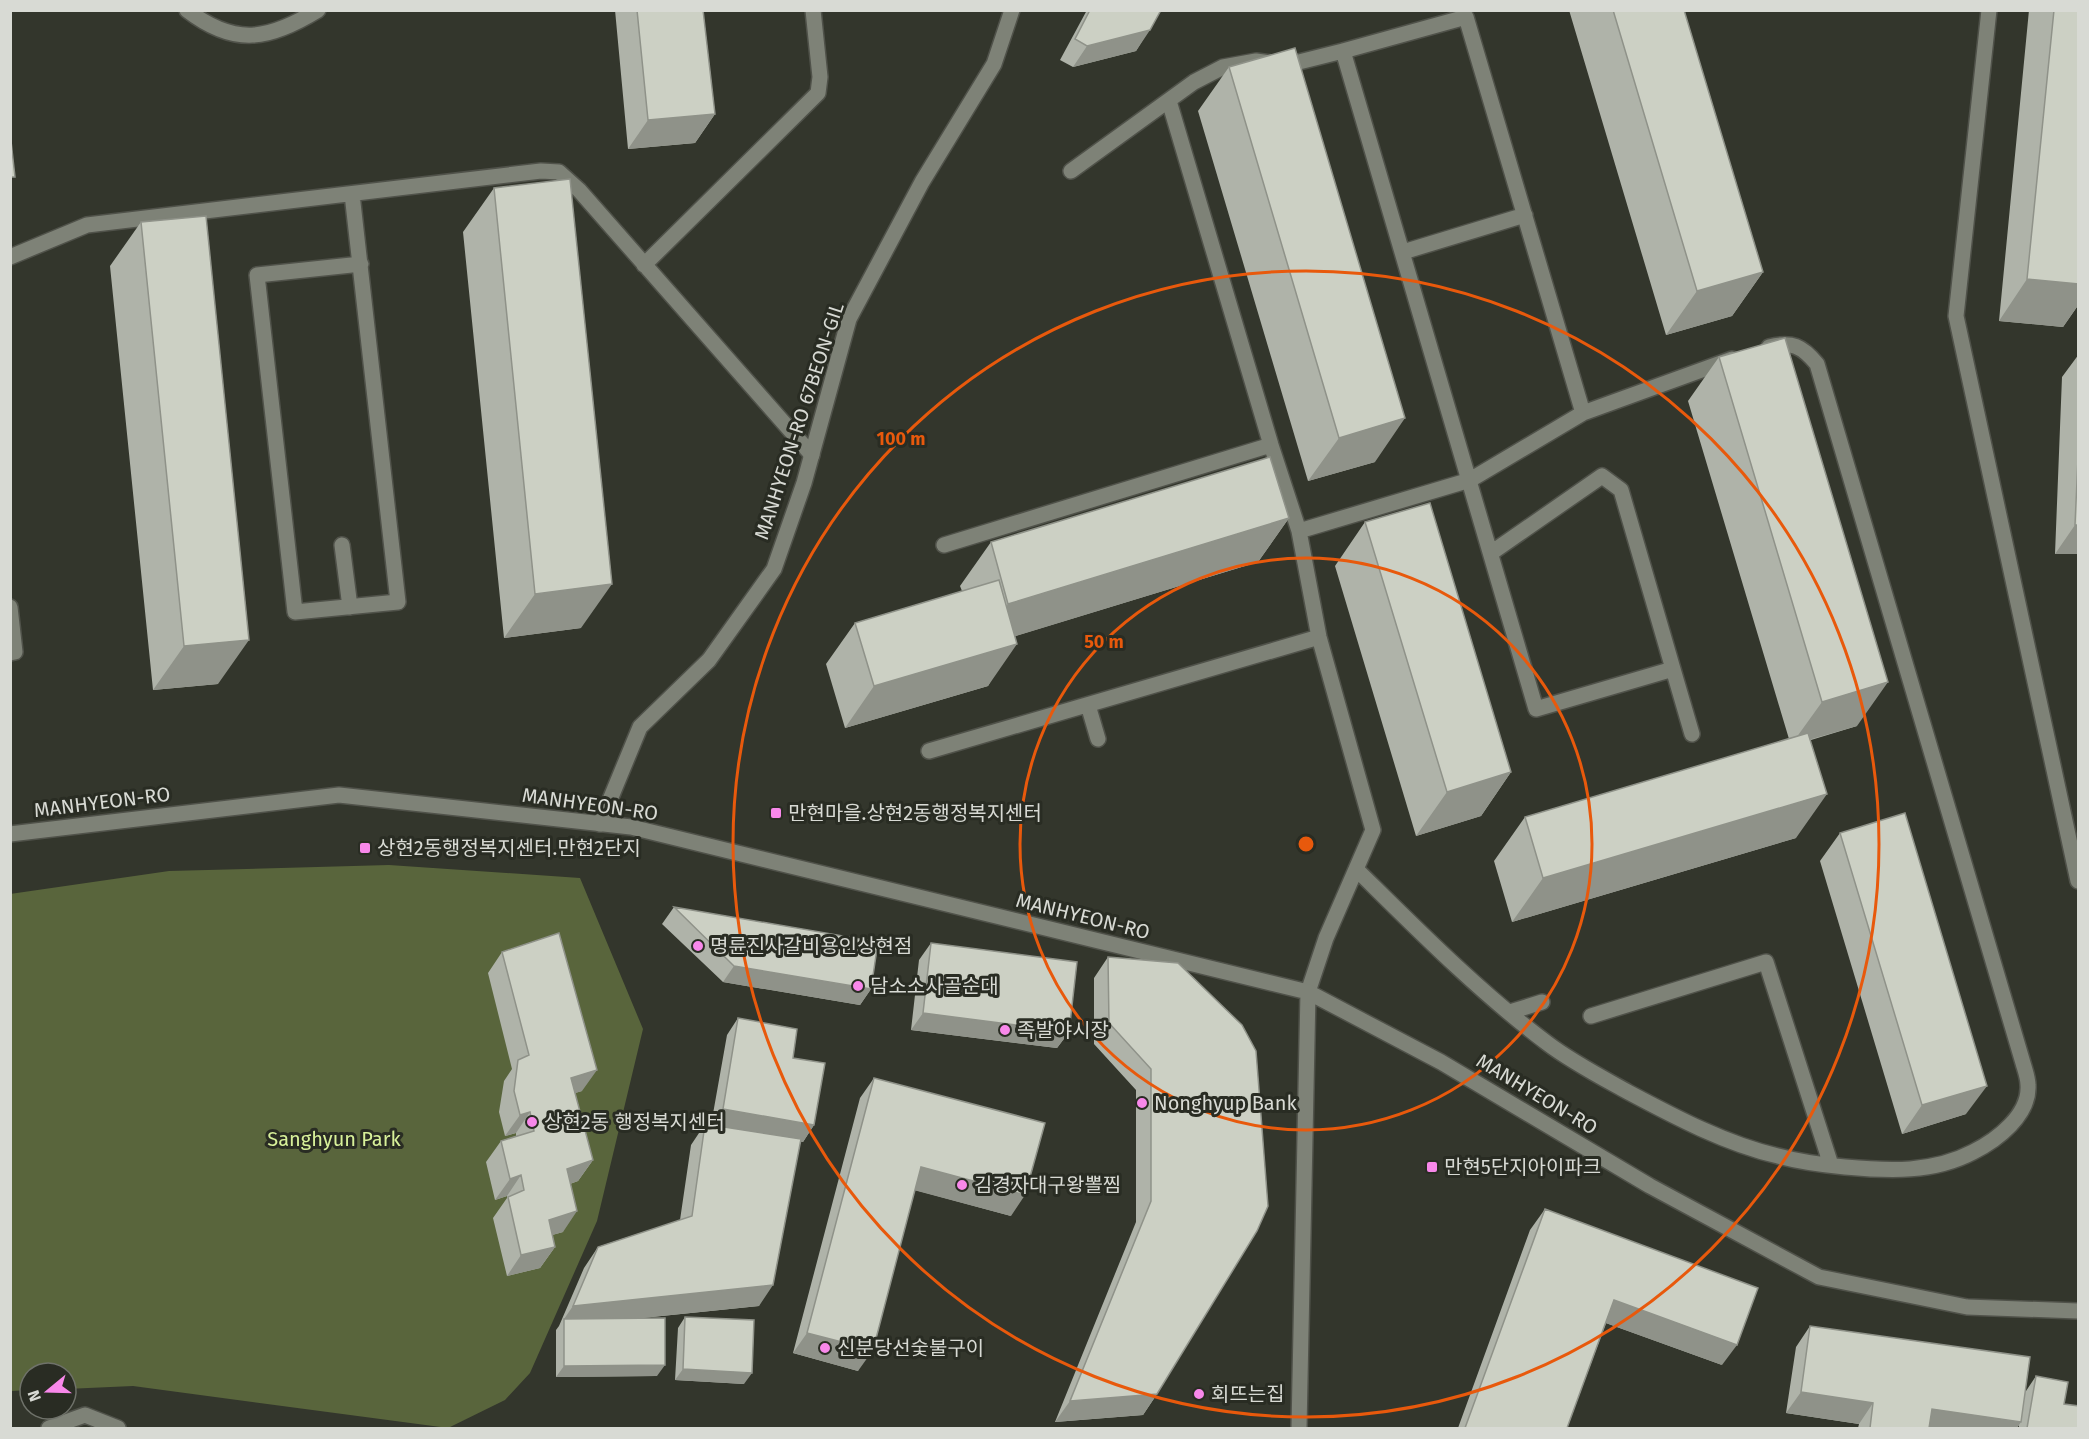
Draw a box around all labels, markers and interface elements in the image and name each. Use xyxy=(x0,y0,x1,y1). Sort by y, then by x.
street label: MANHYEON-RO 67BEON-GIL xyxy=(749,299,849,543)
text: 100 m xyxy=(877,428,925,450)
text: 50 m xyxy=(1084,631,1124,653)
street label: MANHYEON-RO xyxy=(33,782,171,822)
street label: MANHYEON-RO xyxy=(520,783,660,825)
place label: 만현마을.상현2동행정복지센터 xyxy=(788,801,1042,825)
marker: 만현마을.상현2동행정복지센터 xyxy=(769,806,783,820)
centre of rings xyxy=(1296,834,1316,854)
place label: 상현2동행정복지센터.만현2단지 xyxy=(377,836,641,860)
marker: 상현2동행정복지센터.만현2단지 xyxy=(358,841,372,855)
street label: MANHYEON-RO xyxy=(1014,888,1152,944)
place label: 명륜진사갈비용인상현점 xyxy=(710,934,912,958)
marker: 명륜진사갈비용인상현점 xyxy=(691,939,705,953)
place label: 담소소사골순대 xyxy=(870,974,999,998)
marker: 담소소사골순대 xyxy=(851,979,865,993)
place label: 족발야시장 xyxy=(1017,1018,1109,1042)
marker: 족발야시장 xyxy=(998,1023,1012,1037)
street label: MANHYEON-RO xyxy=(1472,1048,1602,1140)
place label: Nonghyup Bank xyxy=(1154,1091,1297,1115)
marker: Nonghyup Bank xyxy=(1135,1096,1149,1110)
place label: 상현2동 행정복지센터 xyxy=(544,1110,725,1134)
marker: 상현2동 행정복지센터 xyxy=(525,1115,539,1129)
park label: Sanghyun Park xyxy=(267,1127,401,1151)
place label: 만현5단지아이파크 xyxy=(1444,1155,1601,1179)
marker: 만현5단지아이파크 xyxy=(1425,1160,1439,1174)
place label: 김경자대구왕뽈찜 xyxy=(974,1173,1121,1197)
marker: 김경자대구왕뽈찜 xyxy=(955,1178,969,1192)
place label: 신분당선숯불구이 xyxy=(837,1336,984,1360)
marker: 신분당선숯불구이 xyxy=(818,1341,832,1355)
north arrow xyxy=(18,1361,78,1421)
place label: 회뜨는집 xyxy=(1211,1382,1285,1406)
marker: 회뜨는집 xyxy=(1192,1387,1206,1401)
text: N xyxy=(24,1388,45,1404)

